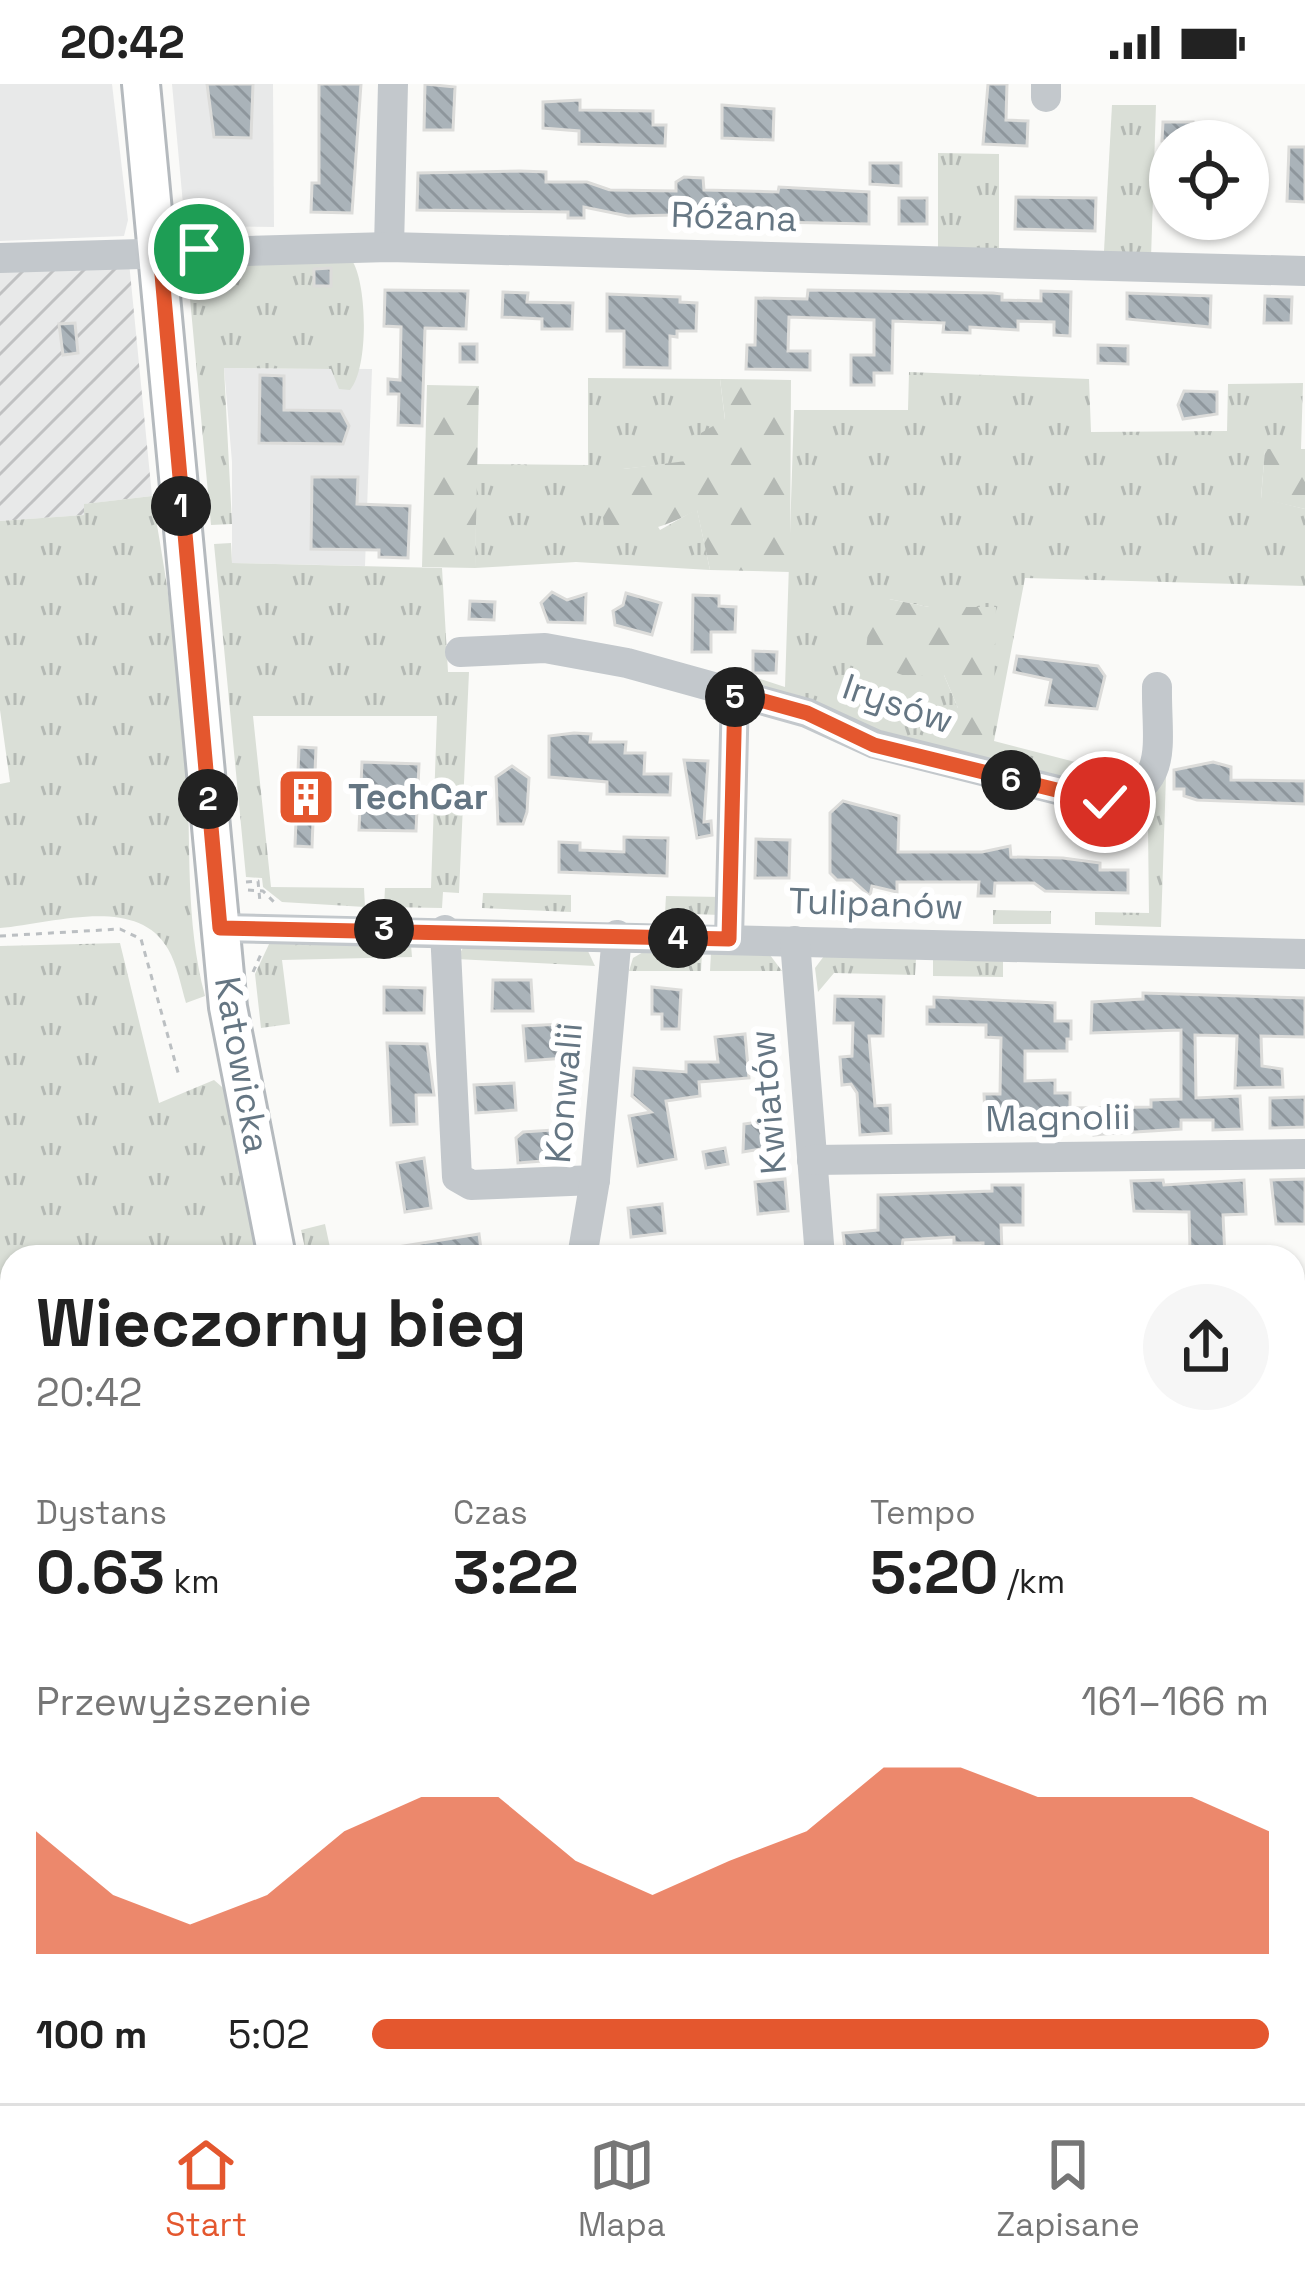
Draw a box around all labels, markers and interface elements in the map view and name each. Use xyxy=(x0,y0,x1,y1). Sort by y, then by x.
text: 20:42 xyxy=(60,14,185,71)
map controls xyxy=(1149,120,1269,240)
button: locate xyxy=(1149,120,1269,240)
street label: Różana xyxy=(670,192,798,242)
pin xyxy=(148,198,250,300)
icon: arrive xyxy=(166,216,232,282)
pin: 1 xyxy=(151,476,211,536)
text: 1 xyxy=(174,485,188,527)
street label: Irysów xyxy=(837,664,959,744)
pin: 5 xyxy=(705,667,765,727)
text: 5 xyxy=(725,676,745,718)
pin: 6 xyxy=(981,750,1041,810)
pin xyxy=(1054,751,1156,853)
text: 6 xyxy=(1001,759,1021,801)
building icon: TechCar xyxy=(275,766,337,828)
pin: 2 xyxy=(178,769,238,829)
icon: check xyxy=(1072,769,1138,835)
place label: TechCar xyxy=(348,774,488,820)
text: 2 xyxy=(198,778,218,820)
street label: Tulipanów xyxy=(788,878,964,930)
pin: 3 xyxy=(354,899,414,959)
text: 3 xyxy=(374,908,394,950)
pin: 4 xyxy=(648,908,708,968)
text: 4 xyxy=(668,917,689,959)
street label: Katowicka xyxy=(204,973,280,1157)
street label: Konwalii xyxy=(535,1021,593,1165)
street label: Kwiatów xyxy=(739,1028,797,1176)
street label: Magnolii xyxy=(985,1094,1131,1142)
text: Wieczorny bieg xyxy=(36,1281,527,1365)
button: share xyxy=(1143,1284,1269,1410)
text: 20:42 xyxy=(36,1368,142,1417)
text: Dystans xyxy=(36,1492,167,1534)
text: Czas xyxy=(453,1492,528,1534)
text: Tempo xyxy=(870,1492,976,1534)
text: 0.63 xyxy=(36,1534,165,1611)
text: 3:22 xyxy=(453,1534,579,1611)
text: 5:20 xyxy=(870,1534,998,1611)
text: km xyxy=(165,1561,220,1603)
text: /km xyxy=(998,1561,1065,1603)
text: Przewyższenie xyxy=(36,1677,312,1726)
text: 161–166 m xyxy=(1081,1677,1269,1726)
text: 100 m xyxy=(36,2010,147,2059)
text: 5:02 xyxy=(228,2010,310,2059)
tab: Start xyxy=(165,2132,247,2246)
tab: Mapa xyxy=(578,2132,666,2246)
tab: Zapisane xyxy=(996,2132,1140,2246)

